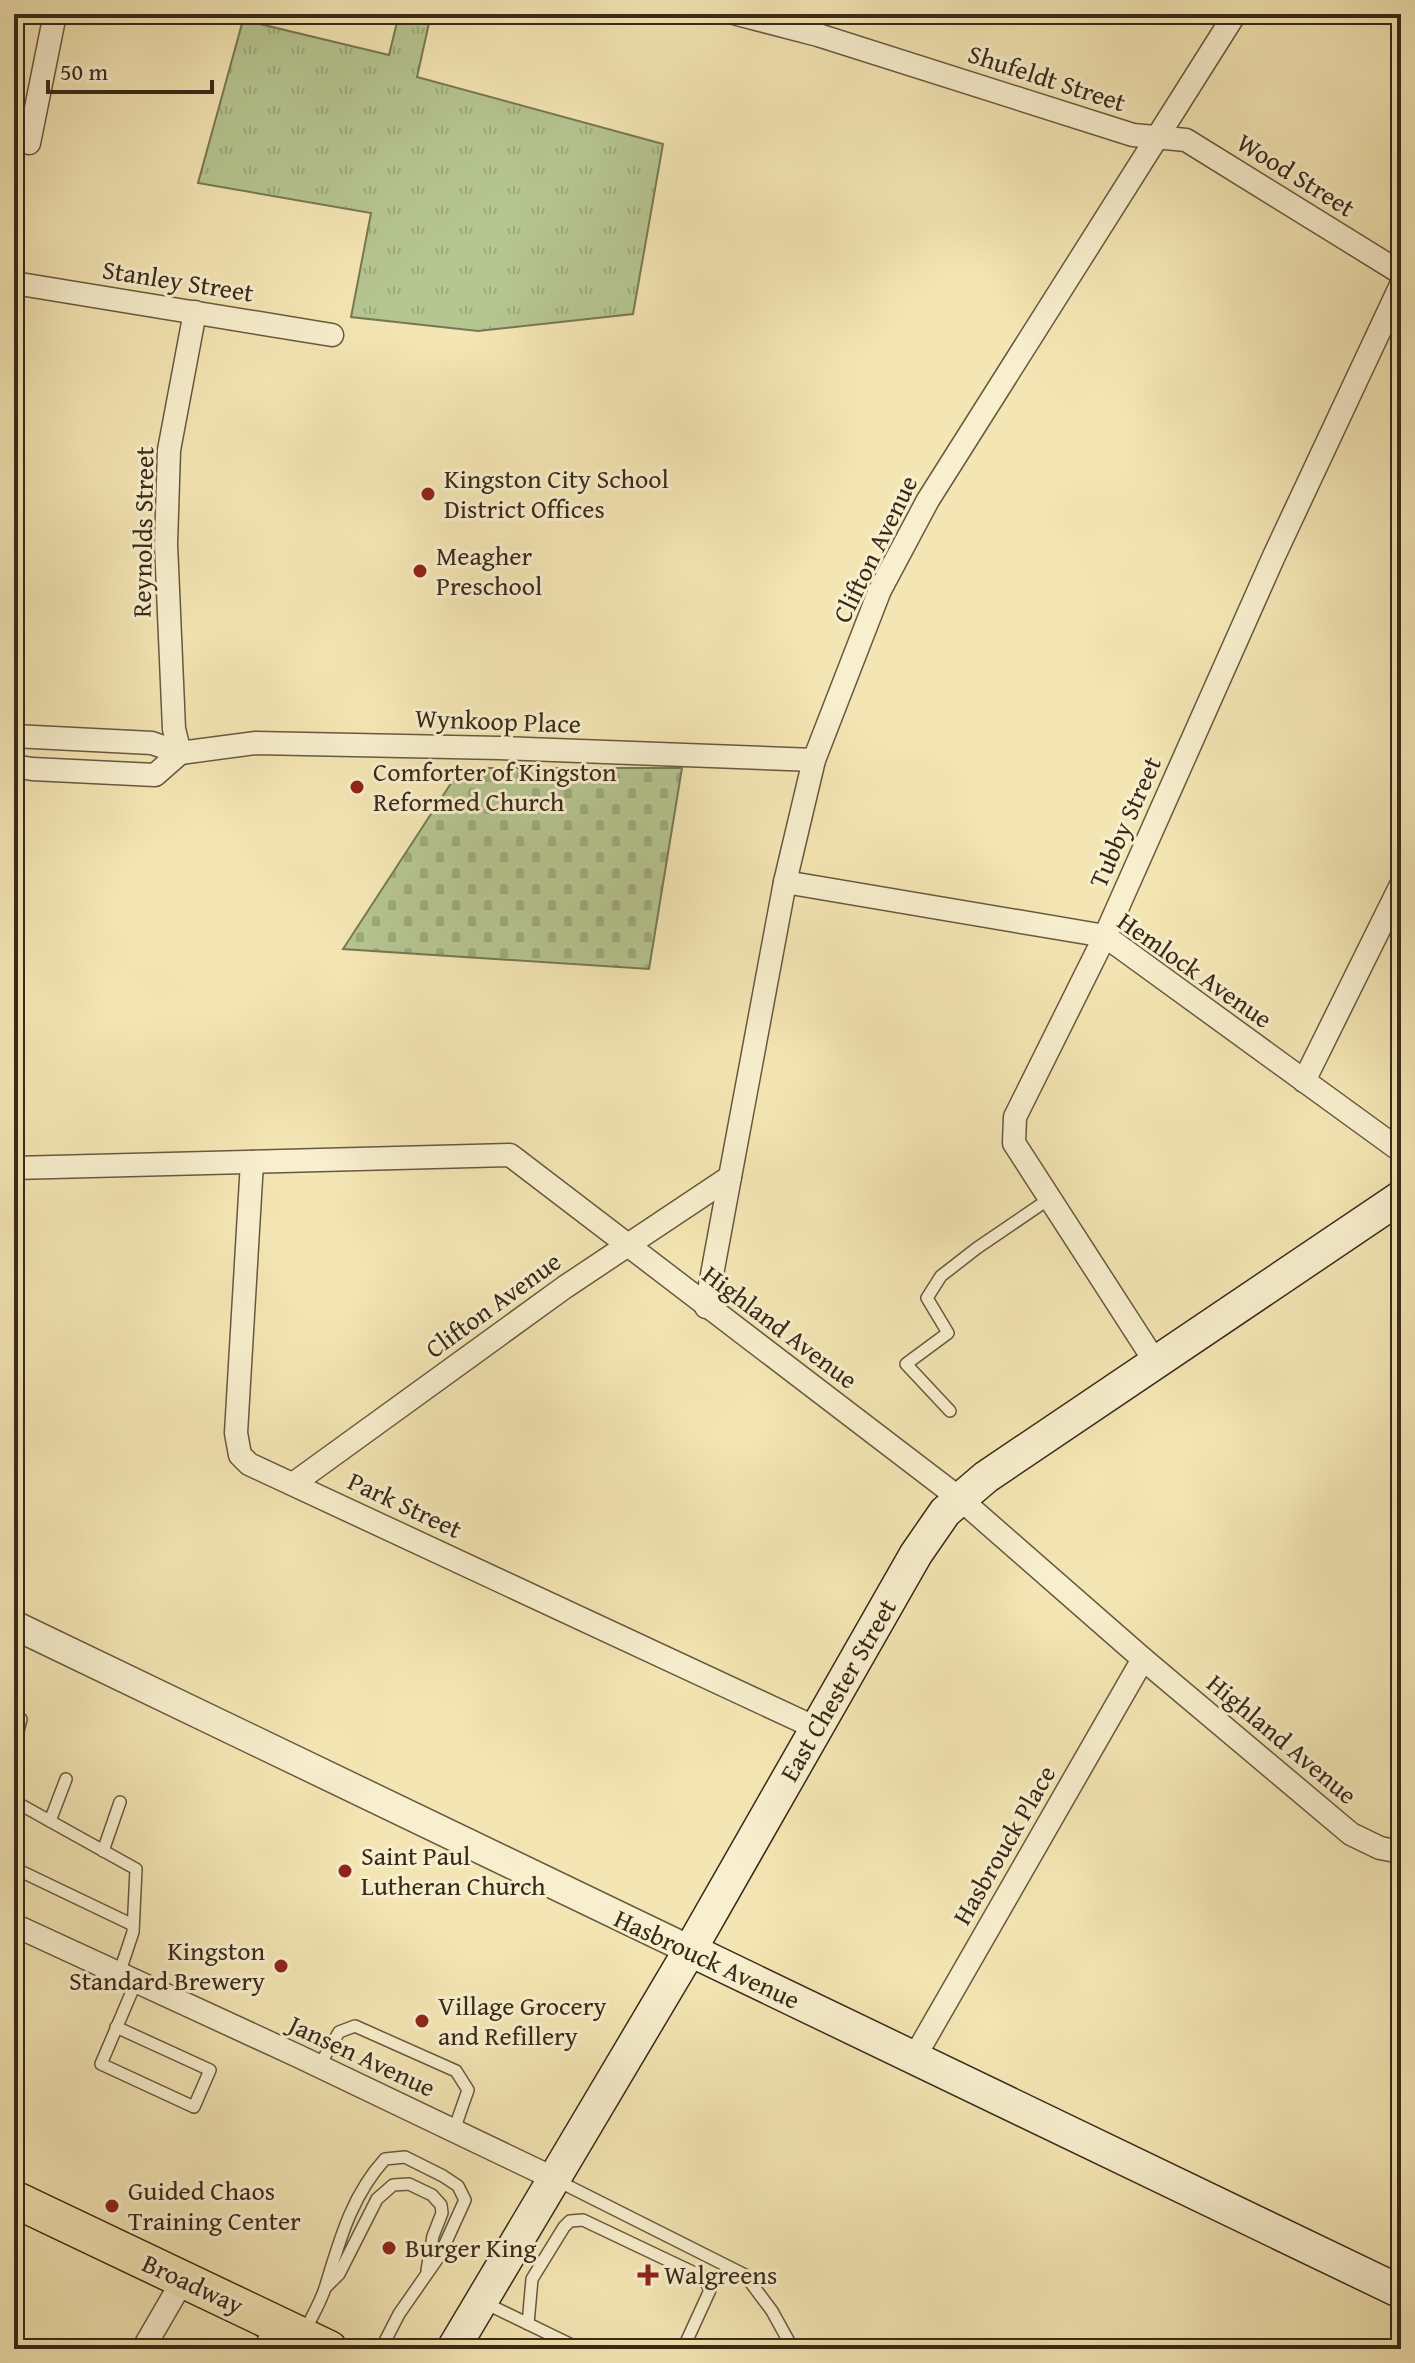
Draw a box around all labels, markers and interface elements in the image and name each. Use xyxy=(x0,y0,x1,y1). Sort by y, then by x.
street label: Shufeldt Street xyxy=(963,34,1131,121)
scale bar xyxy=(48,44,212,94)
text: 50 m xyxy=(60,54,108,89)
street label: Wood Street xyxy=(1230,123,1363,226)
street label: Stanley Street xyxy=(100,249,257,312)
street label: Reynolds Street xyxy=(122,446,163,618)
place label: Kingston City School District Offices xyxy=(444,459,669,528)
street label: Clifton Avenue xyxy=(822,468,927,629)
marker: Kingston City School District Offices xyxy=(419,485,437,503)
place label: Meagher Preschool xyxy=(436,536,542,605)
marker: Meagher Preschool xyxy=(411,562,429,580)
street label: Wynkoop Place xyxy=(414,698,582,743)
street label: Tubby Street xyxy=(1078,750,1171,894)
place label: Comforter of Kingston Reformed Church xyxy=(373,752,617,821)
marker: Comforter of Kingston Reformed Church xyxy=(348,778,366,796)
street label: Hemlock Avenue xyxy=(1110,902,1281,1038)
street label: Clifton Avenue xyxy=(417,1242,569,1367)
street label: Highland Avenue xyxy=(694,1255,866,1398)
street label: Park Street xyxy=(342,1461,469,1548)
street label: East Chester Street xyxy=(769,1591,906,1788)
street label: Highland Avenue xyxy=(1199,1664,1366,1813)
street label: Hasbrouck Place xyxy=(942,1758,1065,1932)
place label: Saint Paul Lutheran Church xyxy=(361,1836,546,1905)
marker: Saint Paul Lutheran Church xyxy=(336,1862,354,1880)
street label: Hasbrouck Avenue xyxy=(608,1898,807,2019)
place label: Kingston Standard Brewery xyxy=(69,1931,265,2000)
marker: Kingston Standard Brewery xyxy=(272,1957,290,1975)
place label: Village Grocery and Refillery xyxy=(438,1986,606,2055)
street label: Jansen Avenue xyxy=(280,2003,442,2107)
marker: Village Grocery and Refillery xyxy=(413,2012,431,2030)
place label: Guided Chaos Training Center xyxy=(128,2171,301,2240)
marker: Guided Chaos Training Center xyxy=(103,2197,121,2215)
place label: Burger King xyxy=(405,2228,536,2267)
marker: Burger King xyxy=(380,2239,398,2257)
street label: Broadway xyxy=(136,2243,250,2324)
place label: Walgreens xyxy=(664,2255,777,2294)
marker: Walgreens xyxy=(639,2266,657,2284)

